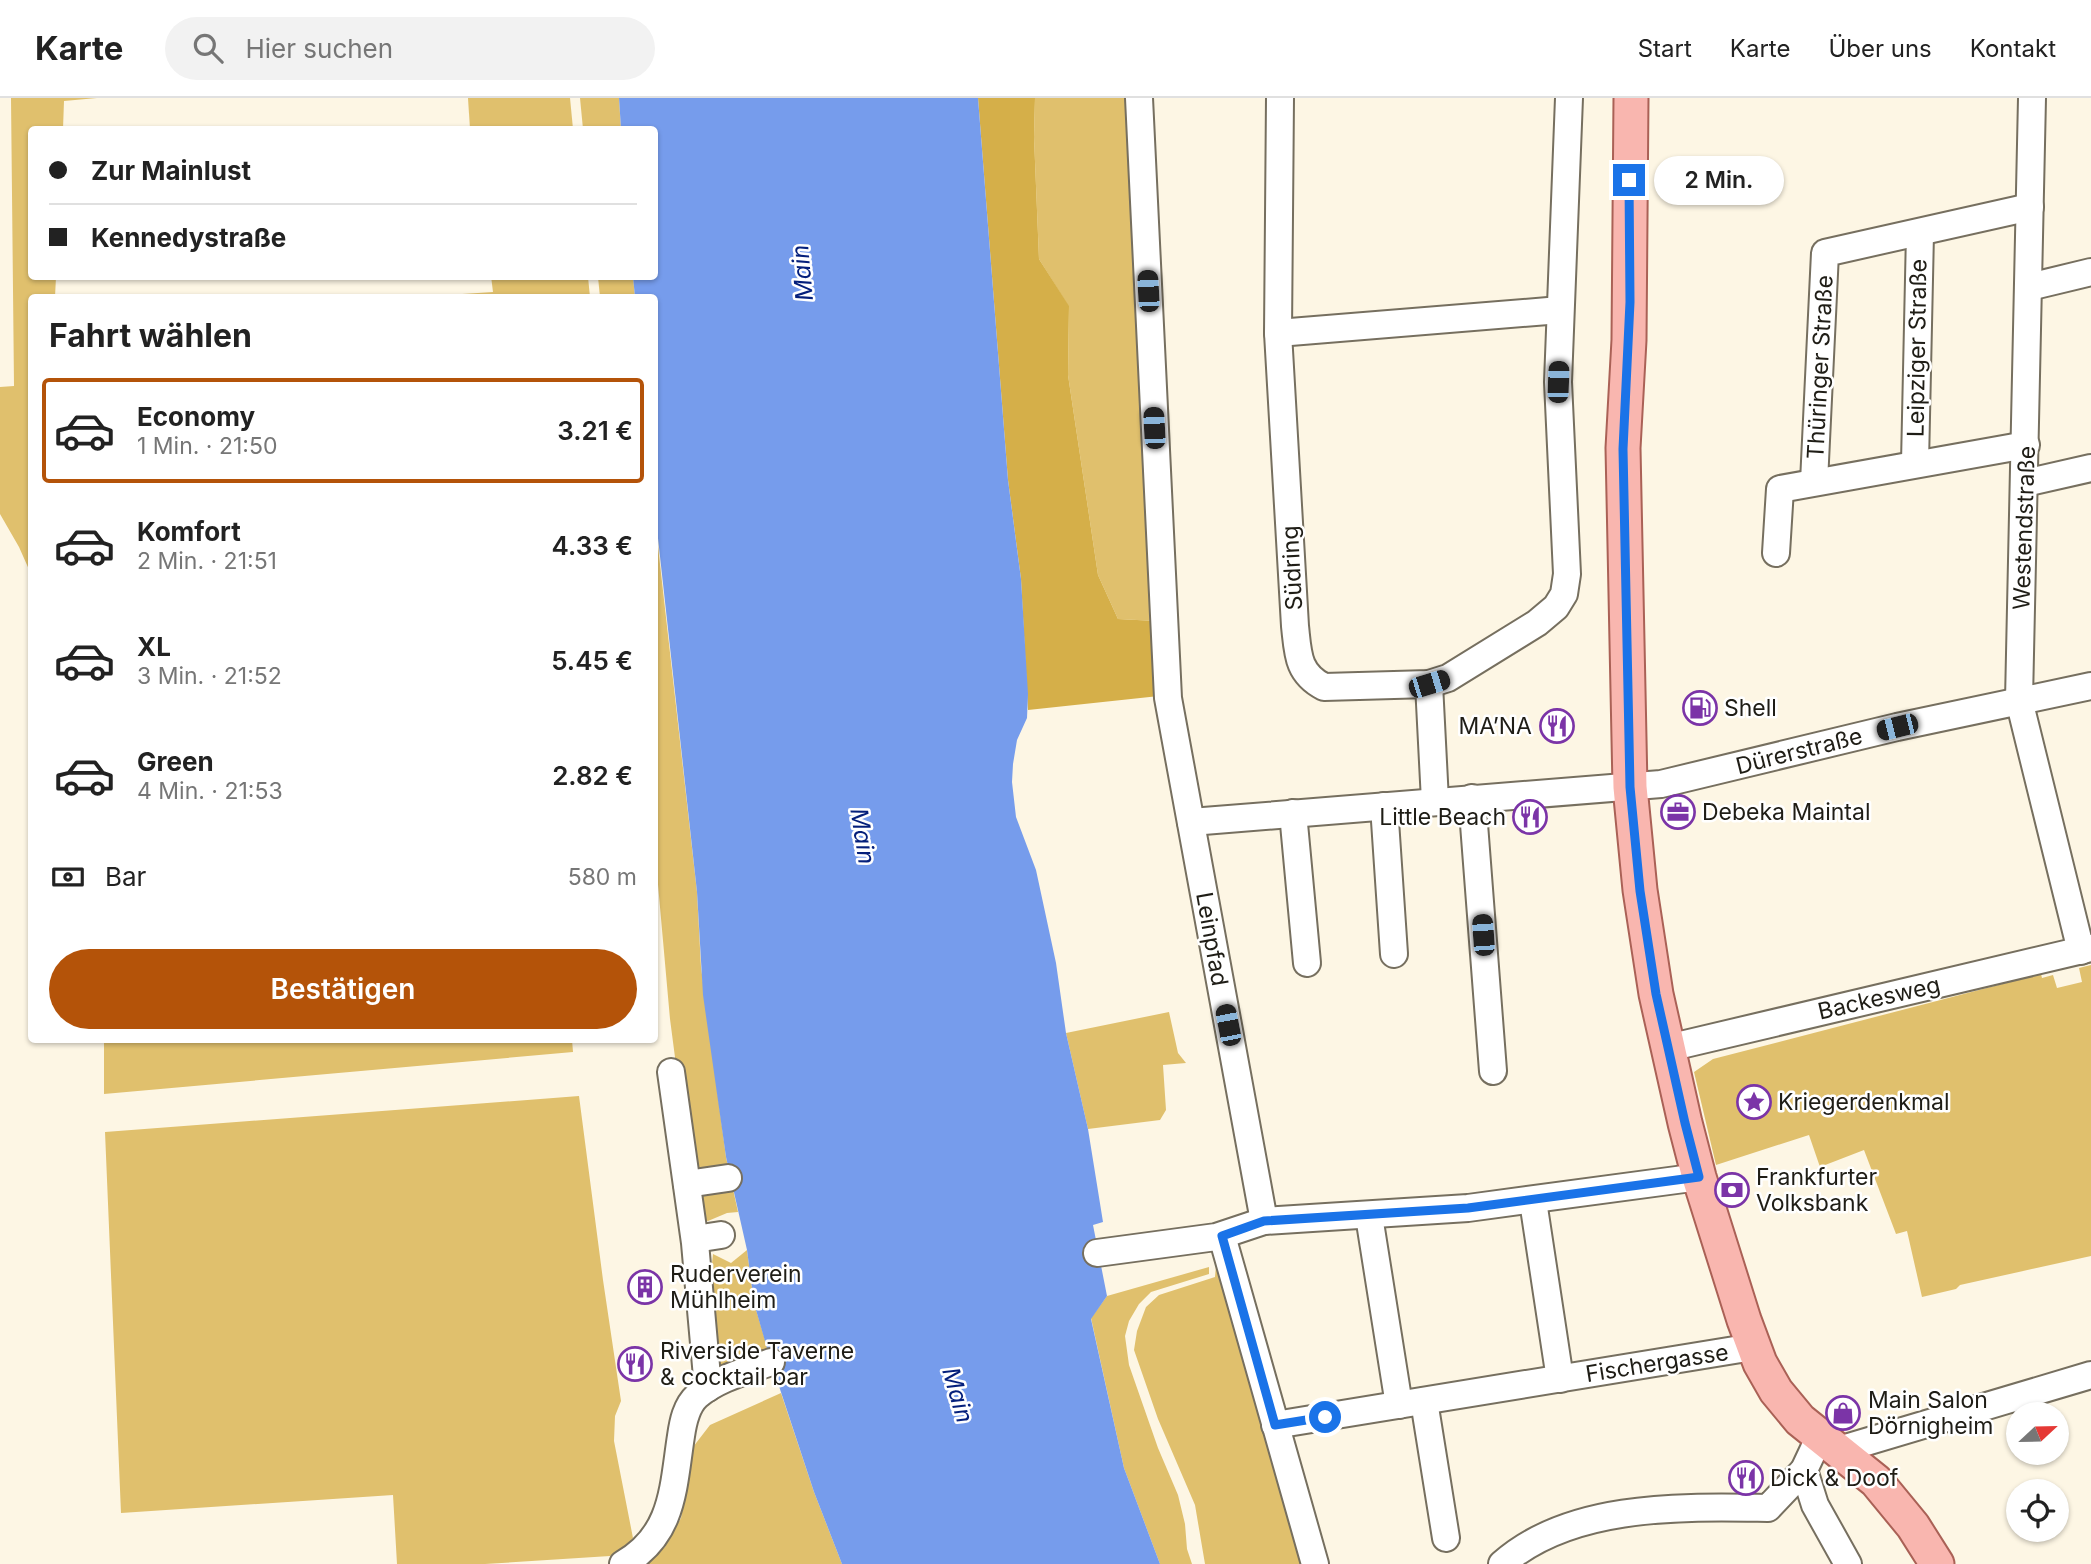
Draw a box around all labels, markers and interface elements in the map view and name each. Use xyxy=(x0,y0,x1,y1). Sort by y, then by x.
search box xyxy=(165,17,655,80)
text: Karte xyxy=(35,28,123,68)
icon: search xyxy=(189,29,227,67)
text: Hier suchen xyxy=(245,33,393,64)
text: Start xyxy=(1638,34,1692,63)
text: Karte xyxy=(1730,34,1790,63)
text: Über uns xyxy=(1828,34,1932,63)
text: Kontakt xyxy=(1970,34,2056,63)
text: Zur Mainlust xyxy=(91,155,251,186)
callout: 2 Min. xyxy=(1654,155,1783,204)
route end xyxy=(1613,164,1645,196)
text: 2 Min. xyxy=(1685,166,1753,194)
text: Kennedystraße xyxy=(91,222,286,253)
water label: Main xyxy=(785,244,819,302)
street label: Leipziger Straße xyxy=(1901,259,1933,437)
car xyxy=(1137,269,1160,313)
street label: Thüringer Straße xyxy=(1801,274,1839,460)
text: Fahrt wählen xyxy=(49,316,252,355)
car xyxy=(1547,361,1570,403)
icon: car xyxy=(53,399,116,462)
text: Economy xyxy=(137,401,255,432)
car xyxy=(1143,406,1166,450)
text: 3.21 € xyxy=(557,415,633,446)
text: 1 Min. · 21:50 xyxy=(137,432,277,460)
street label: Westendstraße xyxy=(2007,445,2041,611)
icon: car xyxy=(53,514,116,577)
text: Komfort xyxy=(137,516,241,547)
street label: Südring xyxy=(1276,525,1308,611)
text: 4.33 € xyxy=(552,530,633,561)
text: 2 Min. · 21:51 xyxy=(137,547,277,575)
icon: car xyxy=(53,629,116,692)
text: XL xyxy=(137,631,171,662)
text: 5.45 € xyxy=(551,645,633,676)
text: 3 Min. · 21:52 xyxy=(137,662,282,690)
car xyxy=(1406,668,1453,700)
fuel station icon: Shell xyxy=(1681,689,1719,727)
place label: Shell xyxy=(1724,694,1777,722)
restaurant icon: MA’NA xyxy=(1538,707,1576,745)
place label: MA’NA xyxy=(1459,712,1532,740)
car xyxy=(1875,712,1920,742)
street label: Dürerstraße xyxy=(1733,722,1865,780)
icon: car xyxy=(53,744,116,807)
text: Green xyxy=(137,746,214,777)
text: 2.82 € xyxy=(552,760,633,791)
text: 4 Min. · 21:53 xyxy=(137,777,283,805)
office icon: Debeka Maintal xyxy=(1659,793,1697,831)
restaurant icon: Little Beach xyxy=(1511,798,1549,836)
place label: Debeka Maintal xyxy=(1702,798,1870,826)
place label: Little Beach xyxy=(1379,803,1506,831)
water label: Main xyxy=(844,806,882,866)
icon: cash xyxy=(49,858,87,896)
text: Bar xyxy=(105,861,146,892)
text: 580 m xyxy=(568,863,637,891)
street label: Leinpfad xyxy=(1190,890,1234,988)
car xyxy=(1472,913,1495,957)
button: Bestätigen xyxy=(49,949,637,1029)
street label: Backesweg xyxy=(1815,970,1943,1026)
car xyxy=(1214,1002,1243,1048)
place icon: Kriegerdenkmal xyxy=(1735,1083,1773,1121)
place label: Kriegerdenkmal xyxy=(1778,1088,1950,1116)
place label: Frankfurter Volksbank xyxy=(1756,1163,1878,1217)
bank icon: Frankfurter Volksbank xyxy=(1713,1171,1751,1209)
place label: Ruderverein Mühlheim xyxy=(670,1260,802,1314)
building icon: Ruderverein Mühlheim xyxy=(626,1268,664,1306)
place label: Riverside Taverne & cocktail bar xyxy=(660,1337,854,1391)
street label: Fischergasse xyxy=(1583,1338,1731,1388)
restaurant icon: Riverside Taverne & cocktail bar xyxy=(616,1345,654,1383)
water label: Main xyxy=(936,1364,980,1426)
place label: Main Salon Dörnigheim xyxy=(1868,1386,1993,1440)
shop icon: Main Salon Dörnigheim xyxy=(1824,1394,1862,1432)
route start xyxy=(1309,1401,1341,1433)
north arrow xyxy=(2006,1402,2068,1465)
map controls xyxy=(2006,1402,2069,1542)
restaurant icon: Dick & Doof xyxy=(1727,1459,1765,1497)
place label: Dick & Doof xyxy=(1770,1464,1899,1492)
button: locate xyxy=(2006,1479,2069,1542)

